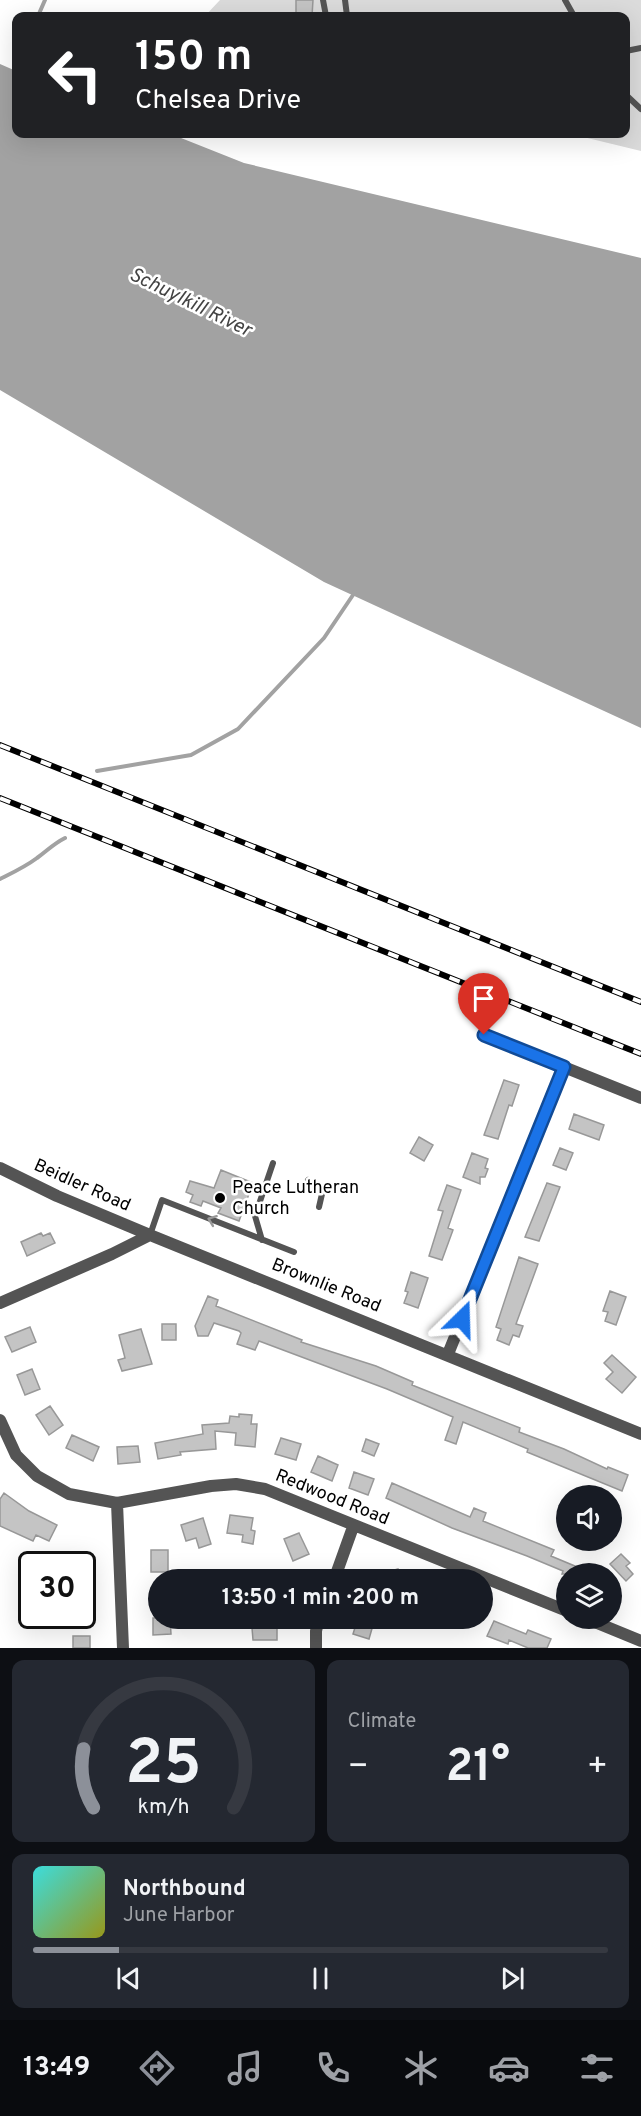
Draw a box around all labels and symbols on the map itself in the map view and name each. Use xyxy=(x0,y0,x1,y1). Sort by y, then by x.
water label: Schuylkill River xyxy=(125,262,257,344)
pin xyxy=(458,973,509,1035)
street label: Beidler Road xyxy=(30,1154,134,1218)
place label: Peace Lutheran Church xyxy=(232,1177,359,1221)
marker: Peace Lutheran Church xyxy=(213,1191,227,1205)
one-way arrow xyxy=(207,1215,218,1227)
street label: Brownlie Road xyxy=(268,1254,384,1318)
position arrow xyxy=(430,1287,494,1351)
street label: Redwood Road xyxy=(272,1465,392,1531)
speed limit sign: 30 xyxy=(18,1551,96,1629)

